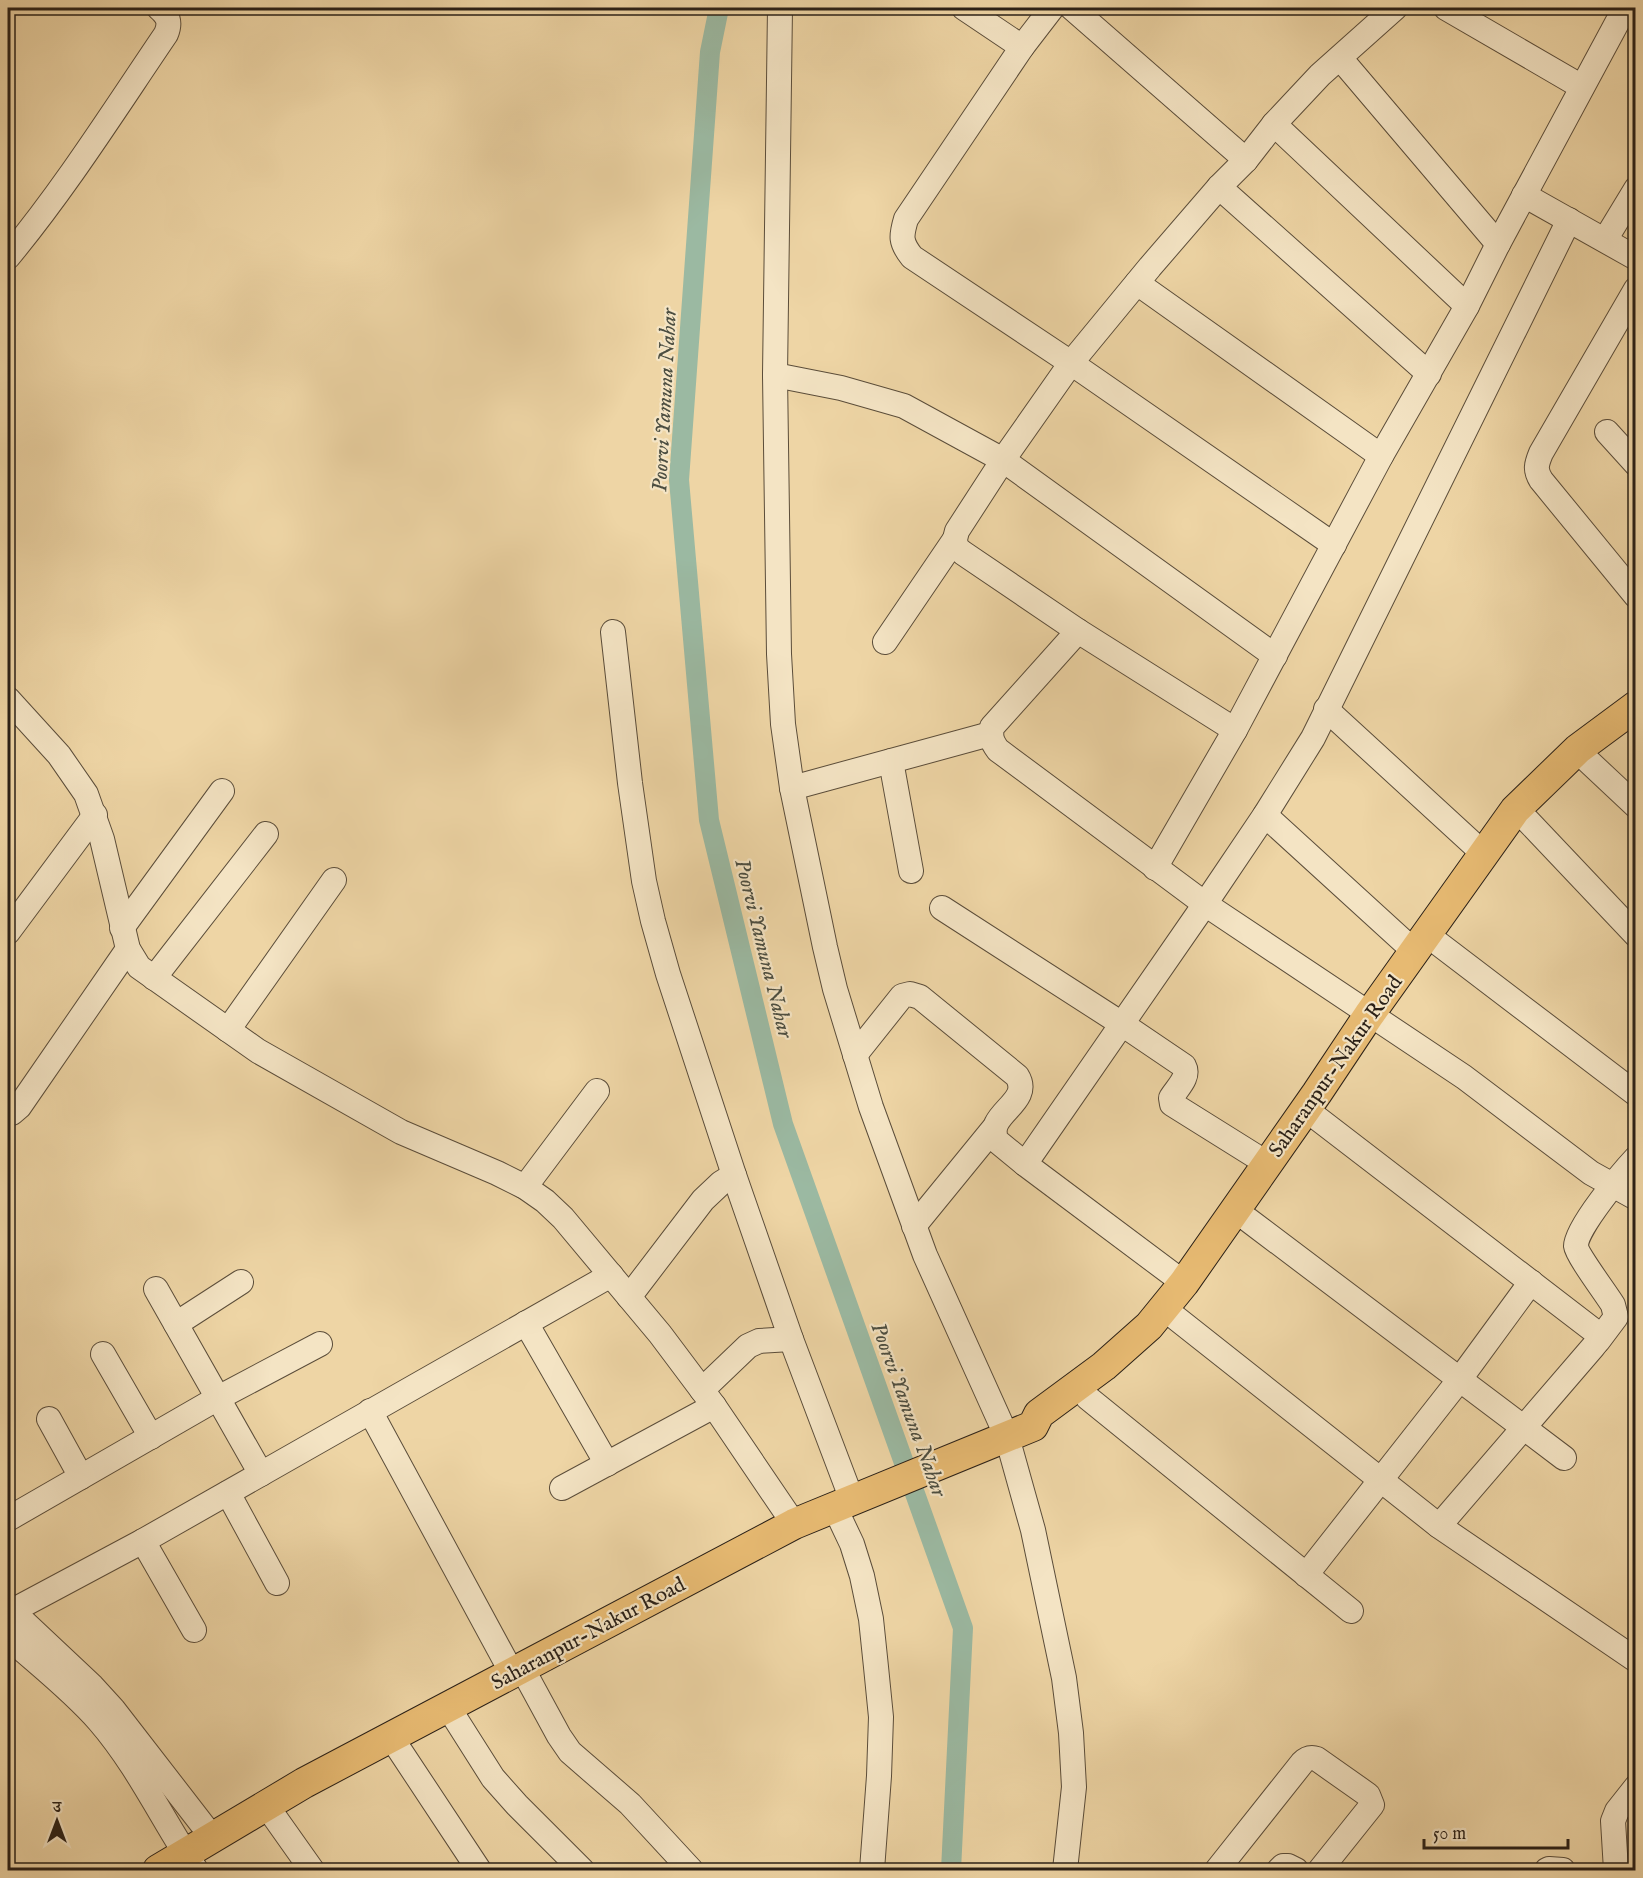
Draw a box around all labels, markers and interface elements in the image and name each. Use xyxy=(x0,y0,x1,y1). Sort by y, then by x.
water label: Poorvi Yamuna Nahar xyxy=(646,306,684,493)
water label: Poorvi Yamuna Nahar xyxy=(727,856,799,1042)
street label: Saharanpur-Nakur Road xyxy=(1263,970,1410,1163)
water label: Poorvi Yamuna Nahar xyxy=(864,1319,953,1502)
street label: Saharanpur-Nakur Road xyxy=(487,1571,691,1697)
north arrow xyxy=(27,1791,87,1851)
text: उ xyxy=(52,1798,63,1818)
scale bar xyxy=(1424,1812,1568,1850)
text: 50 m xyxy=(1433,1823,1466,1846)

